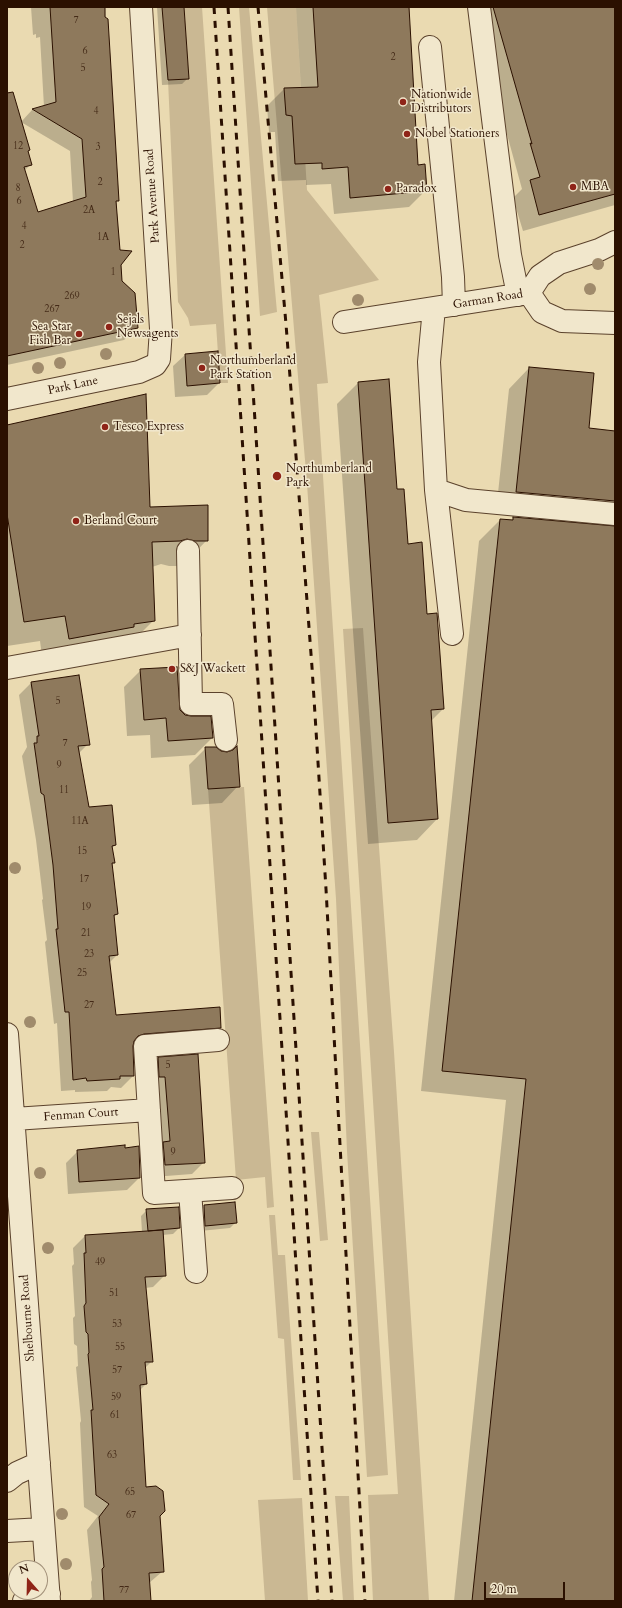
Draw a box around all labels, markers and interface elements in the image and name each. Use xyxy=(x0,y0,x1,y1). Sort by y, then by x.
house number: 7 xyxy=(73,15,79,27)
house number: 6 xyxy=(82,46,88,58)
house number: 2 xyxy=(390,52,396,64)
house number: 5 xyxy=(80,63,86,75)
place label: Nationwide Distributors xyxy=(411,88,472,116)
marker: Nationwide Distributors xyxy=(398,97,408,107)
house number: 4 xyxy=(93,106,99,118)
place label: Nobel Stationers xyxy=(415,127,499,141)
marker: Nobel Stationers xyxy=(402,129,412,139)
house number: 12 xyxy=(13,141,23,153)
house number: 3 xyxy=(95,142,101,154)
street label: Park Avenue Road xyxy=(143,148,163,244)
house number: 2 xyxy=(97,177,103,189)
place label: MBA xyxy=(581,180,609,194)
place label: Paradox xyxy=(396,182,437,196)
marker: MBA xyxy=(568,182,578,192)
house number: 8 xyxy=(15,183,21,195)
marker: Paradox xyxy=(383,184,393,194)
house number: 6 xyxy=(16,196,22,208)
house number: 2A xyxy=(83,205,95,217)
house number: 4 xyxy=(21,221,27,233)
house number: 1A xyxy=(97,232,109,244)
house number: 2 xyxy=(19,240,25,252)
house number: 1 xyxy=(110,267,116,279)
street label: Garman Road xyxy=(452,287,524,313)
house number: 269 xyxy=(64,291,80,303)
house number: 267 xyxy=(44,304,60,316)
place label: Sejals Newsagents xyxy=(117,313,178,341)
place label: Sea Star Fish Bar xyxy=(29,320,71,348)
marker: Sejals Newsagents xyxy=(104,322,114,332)
marker: Sea Star Fish Bar xyxy=(74,329,84,339)
place label: Northumberland Park Station xyxy=(210,354,296,382)
marker: Northumberland Park Station xyxy=(197,363,207,373)
street label: Park Lane xyxy=(47,374,99,398)
place label: Tesco Express xyxy=(113,420,184,434)
marker: Tesco Express xyxy=(100,422,110,432)
place label: Northumberland Park xyxy=(286,462,372,490)
marker: Northumberland Park xyxy=(271,470,283,482)
place label: Berland Court xyxy=(84,514,157,528)
marker: Berland Court xyxy=(71,516,81,526)
place label: S&J Wackett xyxy=(180,662,246,676)
marker: S&J Wackett xyxy=(167,664,177,674)
house number: 5 xyxy=(55,696,61,708)
house number: 7 xyxy=(62,738,68,750)
house number: 9 xyxy=(56,760,62,772)
house number: 11 xyxy=(59,785,69,797)
house number: 11A xyxy=(71,816,89,828)
house number: 15 xyxy=(77,846,87,858)
house number: 17 xyxy=(79,874,89,886)
house number: 19 xyxy=(81,902,91,914)
house number: 21 xyxy=(81,928,91,940)
house number: 23 xyxy=(84,949,94,961)
house number: 25 xyxy=(77,968,87,980)
house number: 27 xyxy=(84,1000,94,1012)
house number: 5 xyxy=(165,1060,171,1072)
street label: Fenman Court xyxy=(43,1105,119,1125)
house number: 9 xyxy=(170,1147,176,1159)
house number: 49 xyxy=(95,1257,105,1269)
street label: Shelbourne Road xyxy=(18,1274,38,1362)
house number: 51 xyxy=(109,1288,119,1300)
house number: 53 xyxy=(112,1319,122,1331)
house number: 55 xyxy=(115,1342,125,1354)
house number: 57 xyxy=(112,1365,122,1377)
house number: 59 xyxy=(111,1392,121,1404)
house number: 61 xyxy=(110,1410,120,1422)
house number: 63 xyxy=(107,1450,117,1462)
house number: 65 xyxy=(125,1487,135,1499)
house number: 67 xyxy=(126,1510,136,1522)
north arrow xyxy=(8,1560,48,1600)
text: N xyxy=(17,1561,31,1578)
scale bar xyxy=(486,1574,567,1600)
text: 20 m xyxy=(491,1581,517,1597)
house number: 77 xyxy=(119,1585,129,1597)

